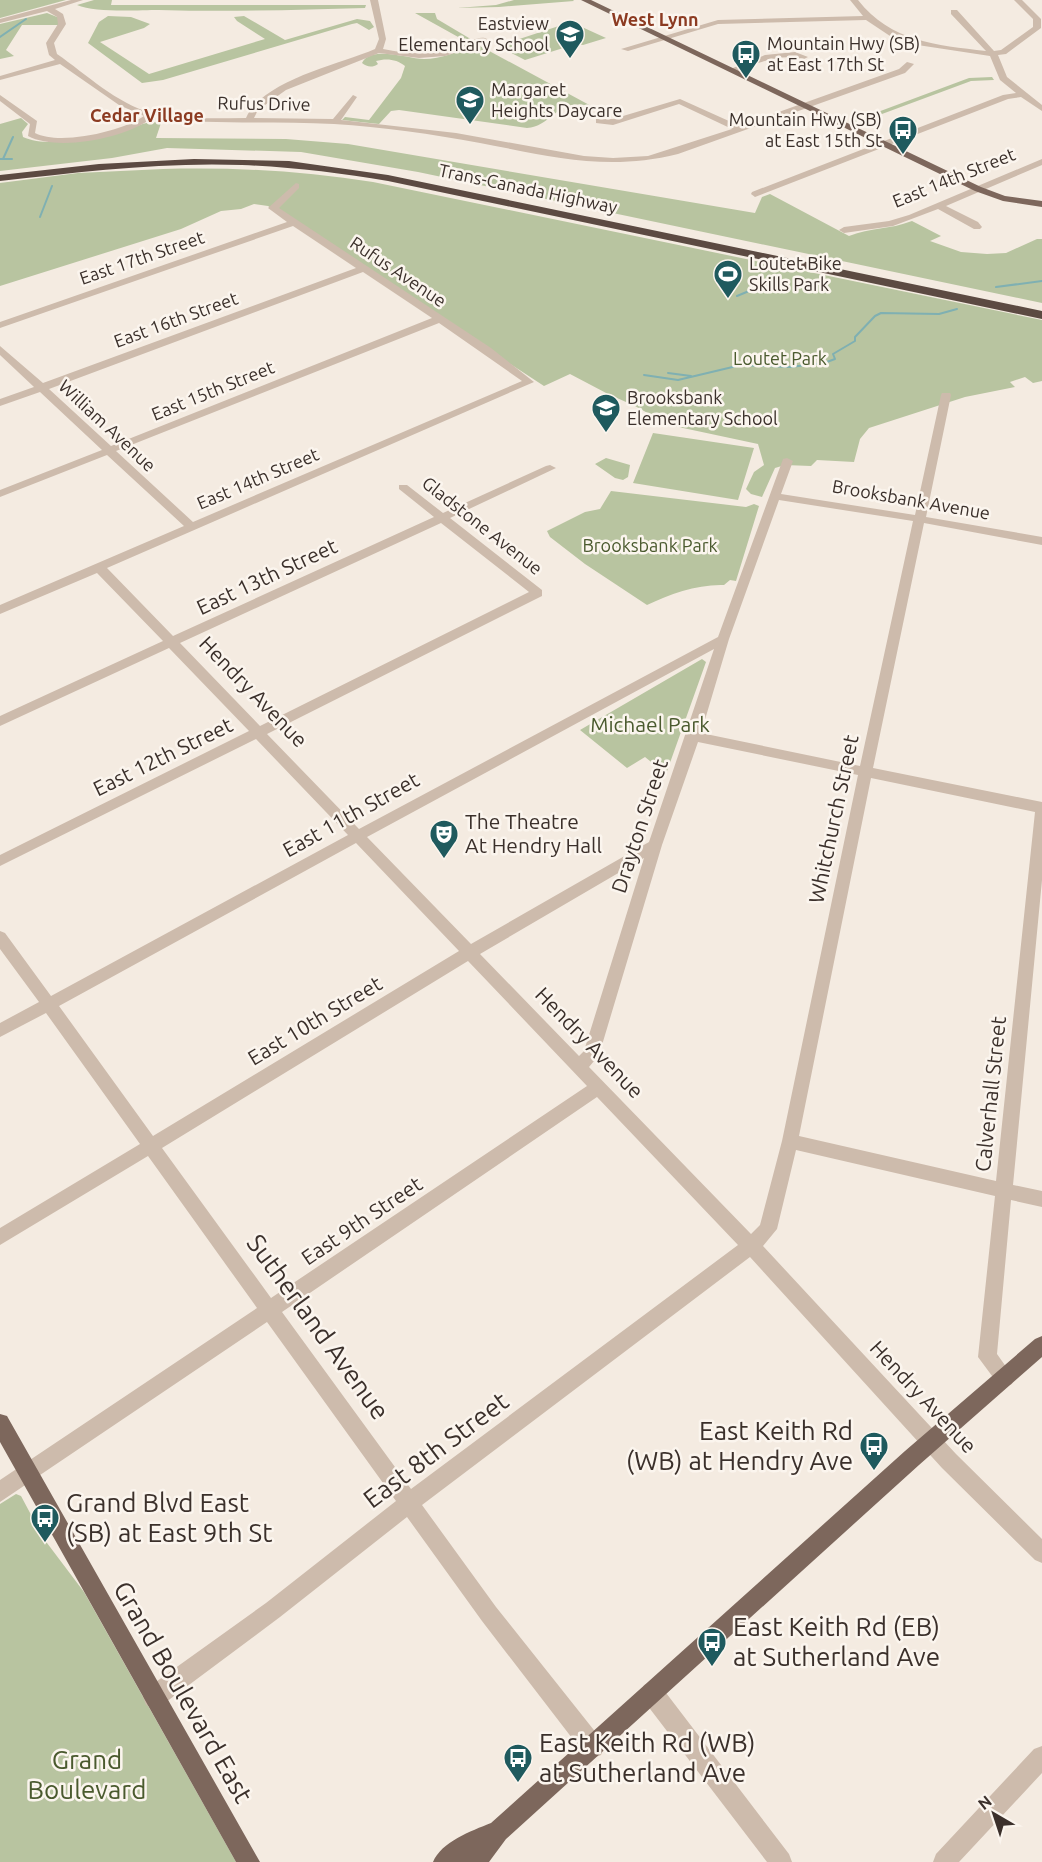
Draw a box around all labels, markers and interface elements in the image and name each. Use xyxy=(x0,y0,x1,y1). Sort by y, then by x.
district label: West Lynn xyxy=(611,9,699,29)
place label: Eastview Elementary School xyxy=(398,13,549,54)
school or university icon: Eastview Elementary School xyxy=(554,18,586,60)
place label: Mountain Hwy (SB) at East 17th St xyxy=(767,33,920,74)
bus stop icon: Mountain Hwy (SB) at East 17th St xyxy=(730,38,762,80)
place label: Margaret Heights Daycare xyxy=(491,79,622,120)
school or university icon: Margaret Heights Daycare xyxy=(454,84,486,126)
street label: Rufus Drive xyxy=(217,92,311,114)
district label: Cedar Village xyxy=(90,105,204,125)
place label: Mountain Hwy (SB) at East 15th St xyxy=(729,109,882,150)
bus stop icon: Mountain Hwy (SB) at East 15th St xyxy=(887,114,919,156)
street label: East 14th Street xyxy=(889,143,1018,211)
street label: Trans-Canada Highway xyxy=(437,159,620,217)
street label: East 17th Street xyxy=(77,226,207,288)
street label: Rufus Avenue xyxy=(347,232,450,311)
place label: Loutet Bike Skills Park xyxy=(749,253,842,294)
sports icon: Loutet Bike Skills Park xyxy=(712,258,744,300)
street label: East 16th Street xyxy=(111,287,240,351)
park label: Loutet Park xyxy=(733,348,827,368)
street label: East 15th Street xyxy=(148,356,277,424)
street label: William Avenue xyxy=(55,375,160,475)
place label: Brooksbank Elementary School xyxy=(627,387,778,428)
school or university icon: Brooksbank Elementary School xyxy=(590,392,622,434)
street label: East 14th Street xyxy=(194,443,322,513)
street label: Gladstone Avenue xyxy=(419,472,547,578)
street label: Brooksbank Avenue xyxy=(831,475,992,523)
street label: East 13th Street xyxy=(193,533,341,619)
park label: Brooksbank Park xyxy=(582,535,718,555)
street label: Hendry Avenue xyxy=(195,631,313,752)
street label: East 12th Street xyxy=(89,712,236,800)
park label: Michael Park xyxy=(590,712,710,736)
street label: Whitchurch Street xyxy=(803,732,863,905)
street label: Drayton Street xyxy=(606,756,672,896)
street label: East 11th Street xyxy=(278,767,423,861)
place label: The Theatre At Hendry Hall xyxy=(465,809,602,857)
theatre icon: The Theatre At Hendry Hall xyxy=(428,818,460,860)
street label: East 10th Street xyxy=(243,971,386,1070)
street label: Hendry Avenue xyxy=(531,982,649,1103)
street label: Calverhall Street xyxy=(970,1015,1010,1173)
street label: East 9th Street xyxy=(297,1171,426,1269)
street label: Sutherland Avenue xyxy=(242,1229,395,1425)
street label: Hendry Avenue xyxy=(866,1335,982,1457)
street label: East 8th Street xyxy=(358,1386,514,1513)
place label: East Keith Rd (WB) at Hendry Ave xyxy=(626,1416,853,1475)
bus stop icon: East Keith Rd (WB) at Hendry Ave xyxy=(858,1430,890,1472)
place label: Grand Blvd East (SB) at East 9th St xyxy=(66,1488,272,1547)
bus stop icon: Grand Blvd East (SB) at East 9th St xyxy=(29,1502,61,1544)
street label: Grand Boulevard East xyxy=(108,1576,259,1808)
place label: East Keith Rd (EB) at Sutherland Ave xyxy=(733,1612,940,1671)
bus stop icon: East Keith Rd (EB) at Sutherland Ave xyxy=(696,1626,728,1668)
place label: East Keith Rd (WB) at Sutherland Ave xyxy=(539,1728,756,1787)
bus stop icon: East Keith Rd (WB) at Sutherland Ave xyxy=(502,1742,534,1784)
park label: Grand Boulevard xyxy=(28,1745,146,1804)
north arrow xyxy=(964,1784,1024,1844)
text: N xyxy=(974,1792,995,1813)

